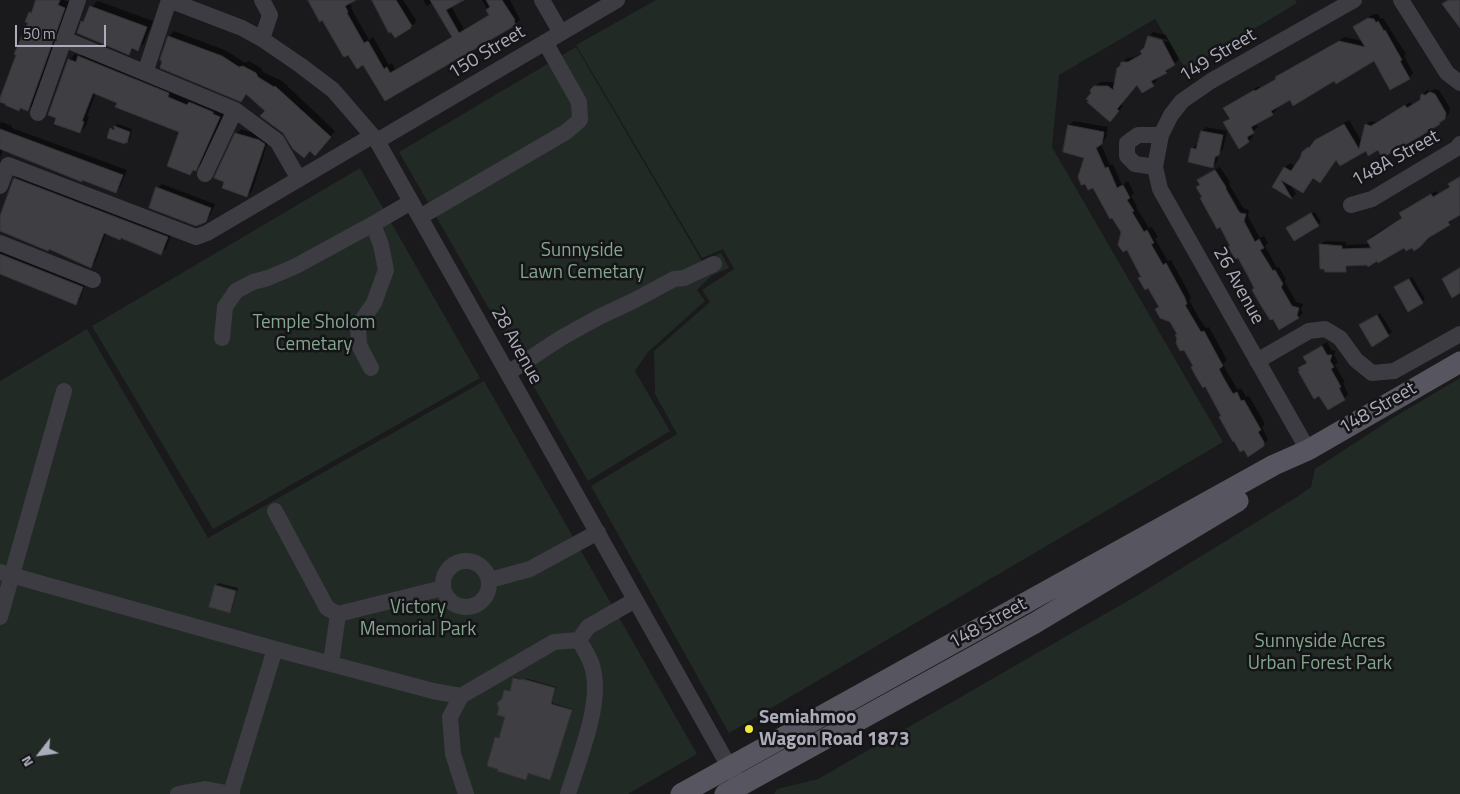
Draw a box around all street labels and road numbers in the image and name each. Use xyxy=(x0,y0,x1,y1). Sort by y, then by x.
street label: 150 Street xyxy=(445,21,529,85)
street label: 149 Street xyxy=(1176,24,1260,88)
street label: 148A Street xyxy=(1348,126,1444,192)
street label: 26 Avenue xyxy=(1207,243,1269,329)
street label: 28 Avenue xyxy=(485,303,547,389)
street label: 148 Street xyxy=(1335,378,1421,440)
street label: 148 Street xyxy=(945,593,1031,655)

